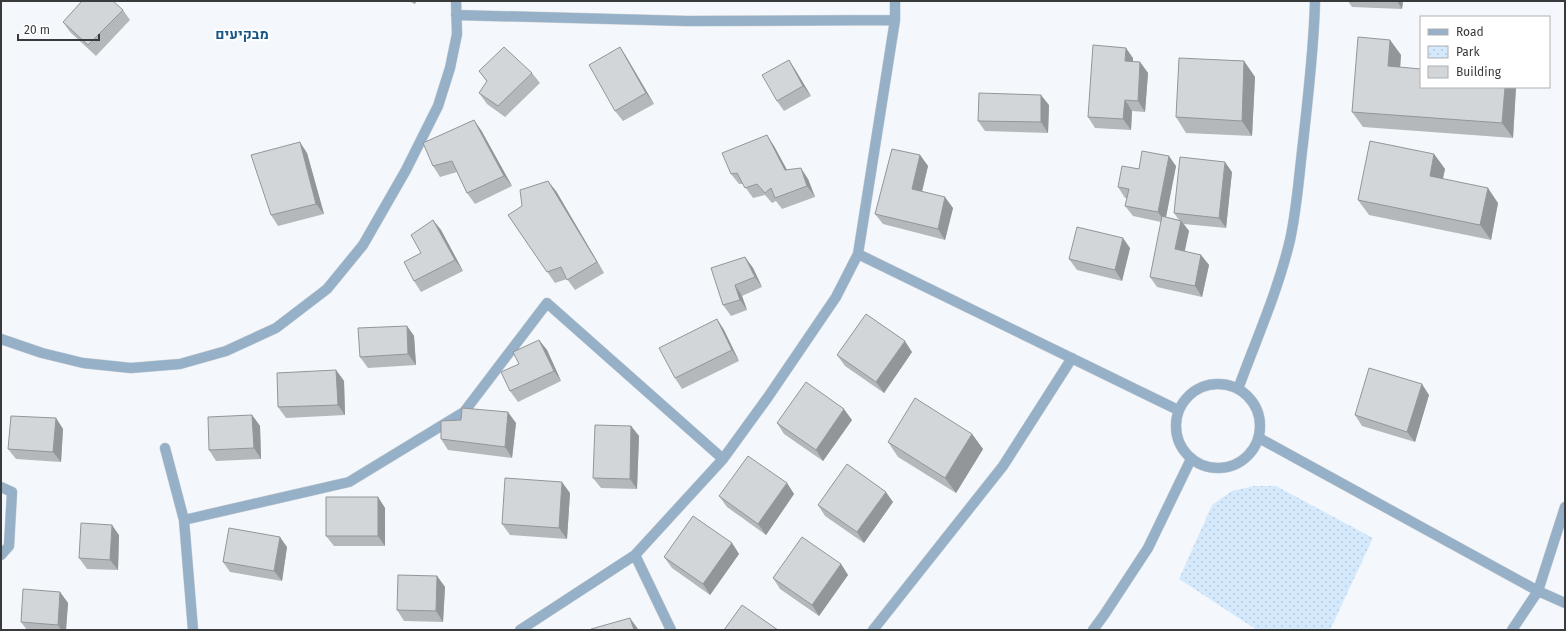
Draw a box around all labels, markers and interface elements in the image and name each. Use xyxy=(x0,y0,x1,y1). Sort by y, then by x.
scale bar xyxy=(18,16,99,42)
legend xyxy=(1420,16,1550,88)
text: 20 m xyxy=(24,23,50,37)
text: Road xyxy=(1456,25,1484,39)
district label: מבקיעים xyxy=(215,26,269,43)
text: Park xyxy=(1456,45,1480,59)
text: Building xyxy=(1456,65,1502,79)

